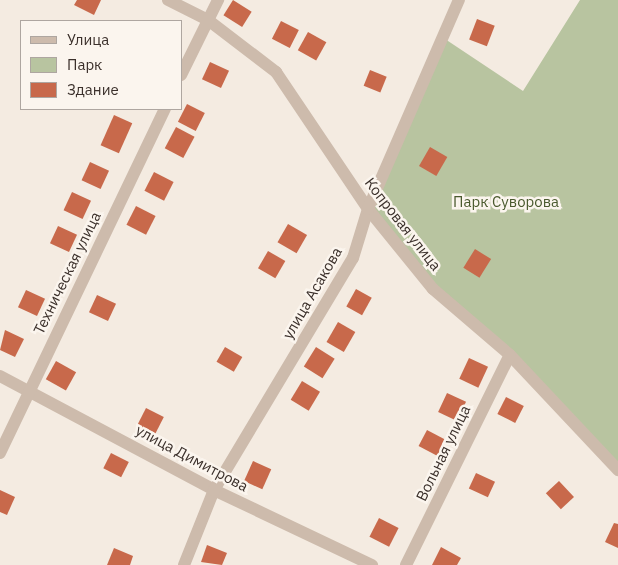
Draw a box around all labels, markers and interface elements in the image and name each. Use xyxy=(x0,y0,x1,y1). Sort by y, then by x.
legend xyxy=(20,20,182,110)
text: Улица xyxy=(67,30,109,49)
text: Парк xyxy=(67,55,102,74)
text: Здание xyxy=(67,80,119,99)
street label: Копровая улица xyxy=(361,174,445,274)
park label: Парк Суворова xyxy=(453,193,559,211)
street label: Техническая улица xyxy=(30,209,104,337)
street label: улица Асакова xyxy=(278,244,346,342)
street label: Вольная улица xyxy=(412,402,474,504)
street label: улица Димитрова xyxy=(133,421,251,495)

